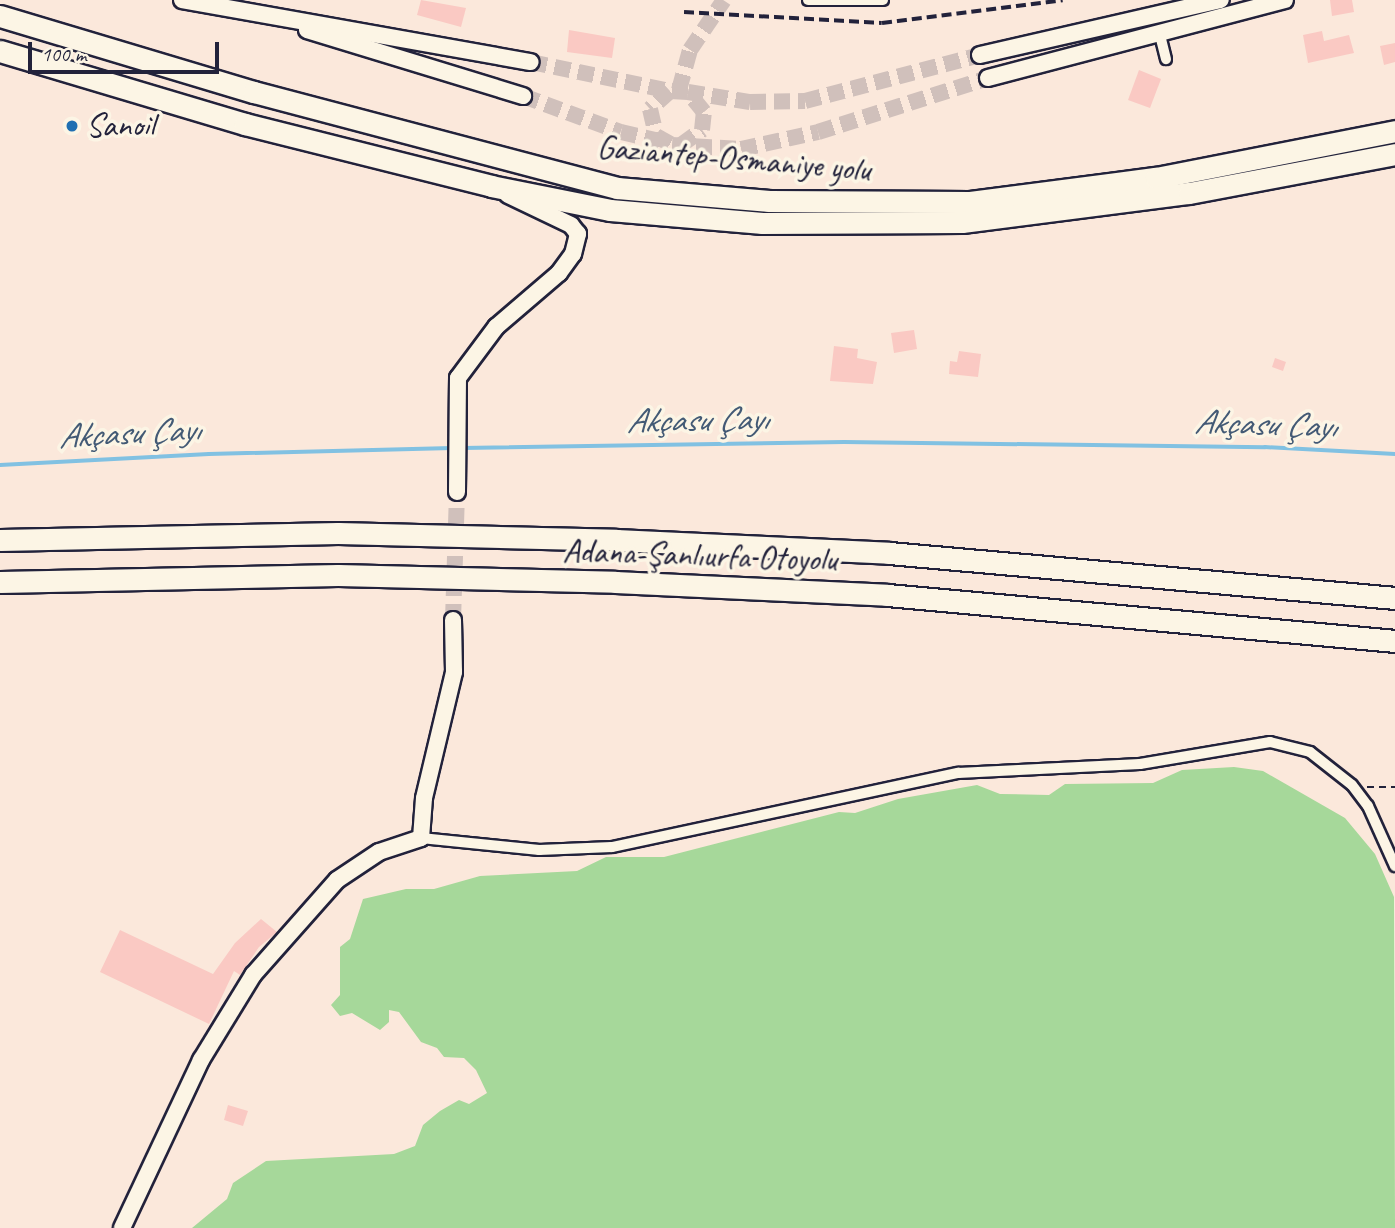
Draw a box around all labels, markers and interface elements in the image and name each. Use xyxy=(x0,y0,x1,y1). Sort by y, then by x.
scale bar xyxy=(32,28,222,72)
text: 100 m xyxy=(41,41,86,67)
place label: Sanoil xyxy=(86,106,154,146)
marker: Sanoil xyxy=(64,118,80,134)
street label: Gaziantep-Osmaniye yolu xyxy=(596,127,872,191)
water label: Akçasu Çayı xyxy=(626,398,768,442)
water label: Akçasu Çayı xyxy=(1194,401,1336,447)
water label: Akçasu Çayı xyxy=(57,408,201,458)
street label: Adana-Şanlıurfa Otoyolu xyxy=(562,531,838,581)

